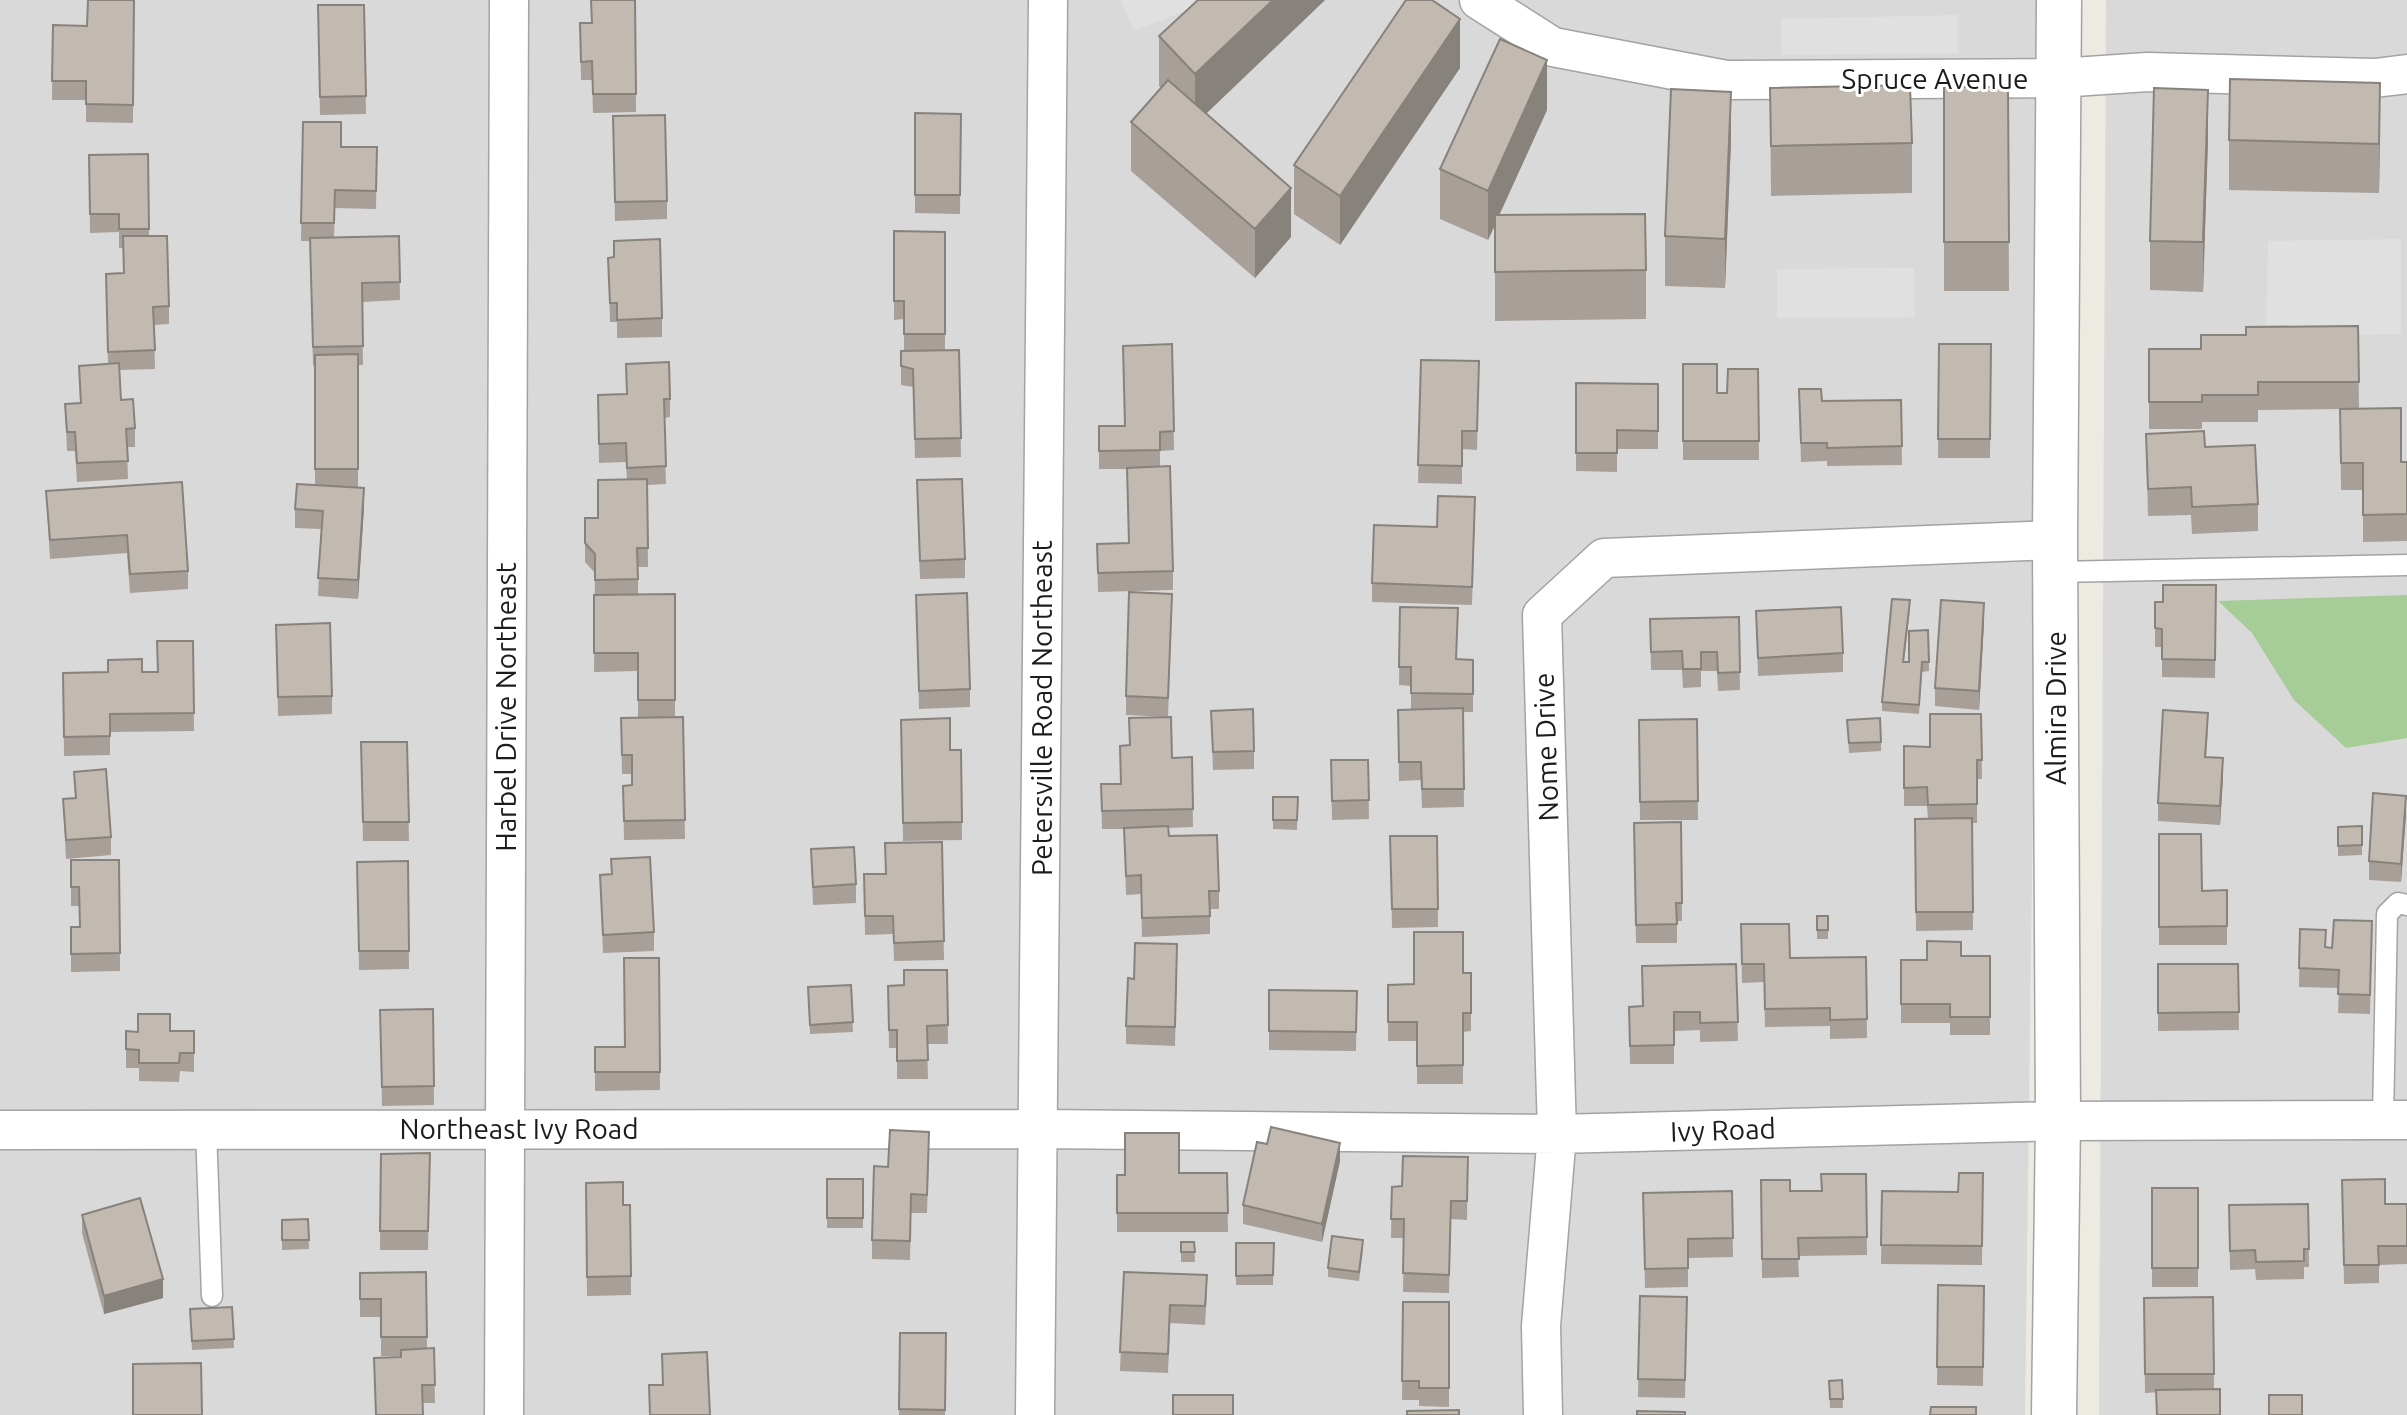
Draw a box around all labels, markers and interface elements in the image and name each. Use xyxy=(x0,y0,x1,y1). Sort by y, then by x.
street label: Spruce Avenue xyxy=(1842,63,2028,94)
street label: Petersville Road Northeast xyxy=(1026,540,1057,876)
street label: Harbel Drive Northeast xyxy=(490,562,521,852)
street label: Almira Drive xyxy=(2040,631,2071,785)
street label: Nome Drive xyxy=(1527,672,1564,822)
street label: Ivy Road xyxy=(1670,1112,1776,1147)
street label: Northeast Ivy Road xyxy=(399,1113,639,1144)

